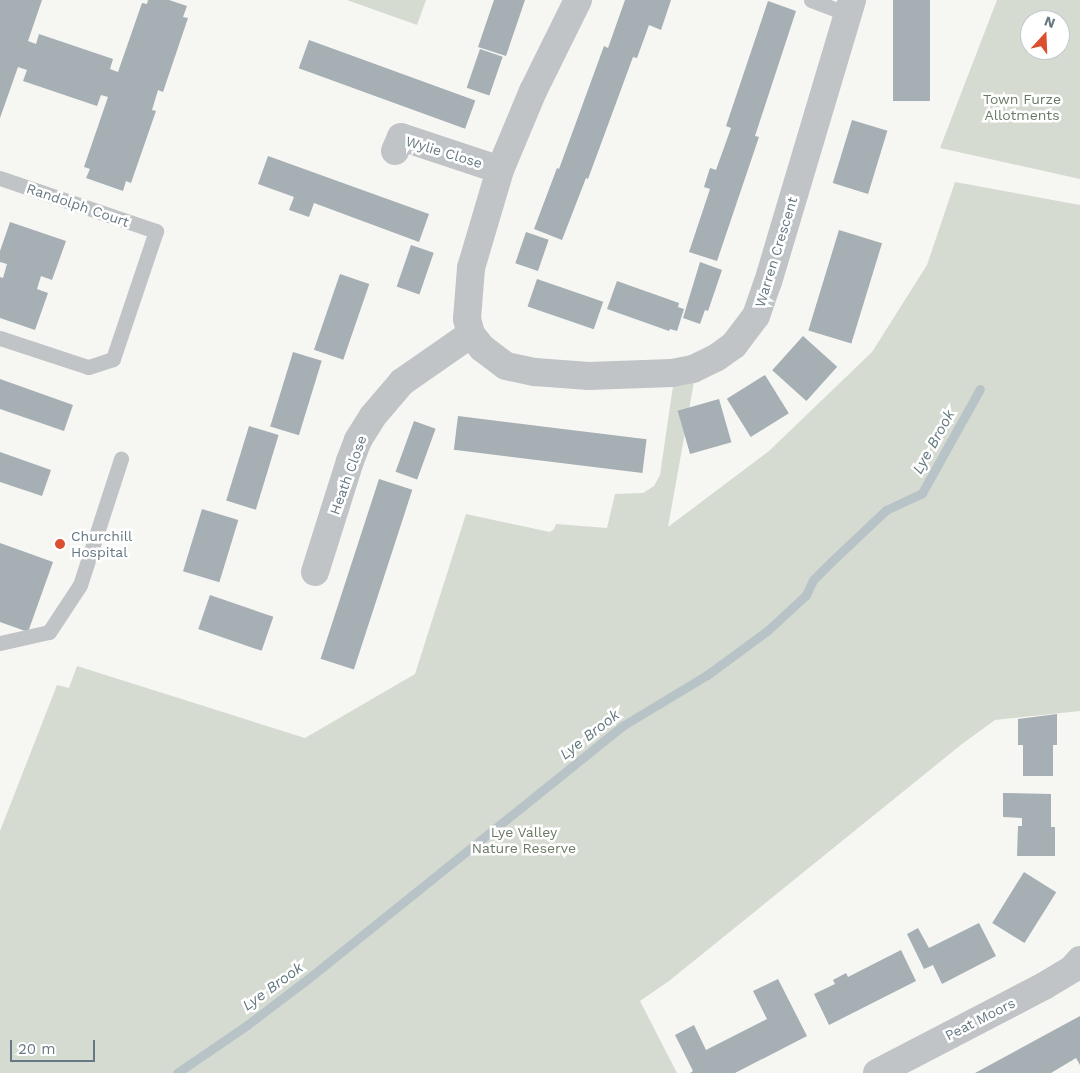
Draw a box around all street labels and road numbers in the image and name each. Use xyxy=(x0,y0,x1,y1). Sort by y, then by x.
street label: Wylie Close xyxy=(404,132,484,172)
street label: Randolph Court xyxy=(25,180,131,230)
street label: Warren Crescent xyxy=(751,195,801,309)
street label: Heath Close xyxy=(326,433,370,517)
street label: Peat Moors xyxy=(942,994,1018,1044)

